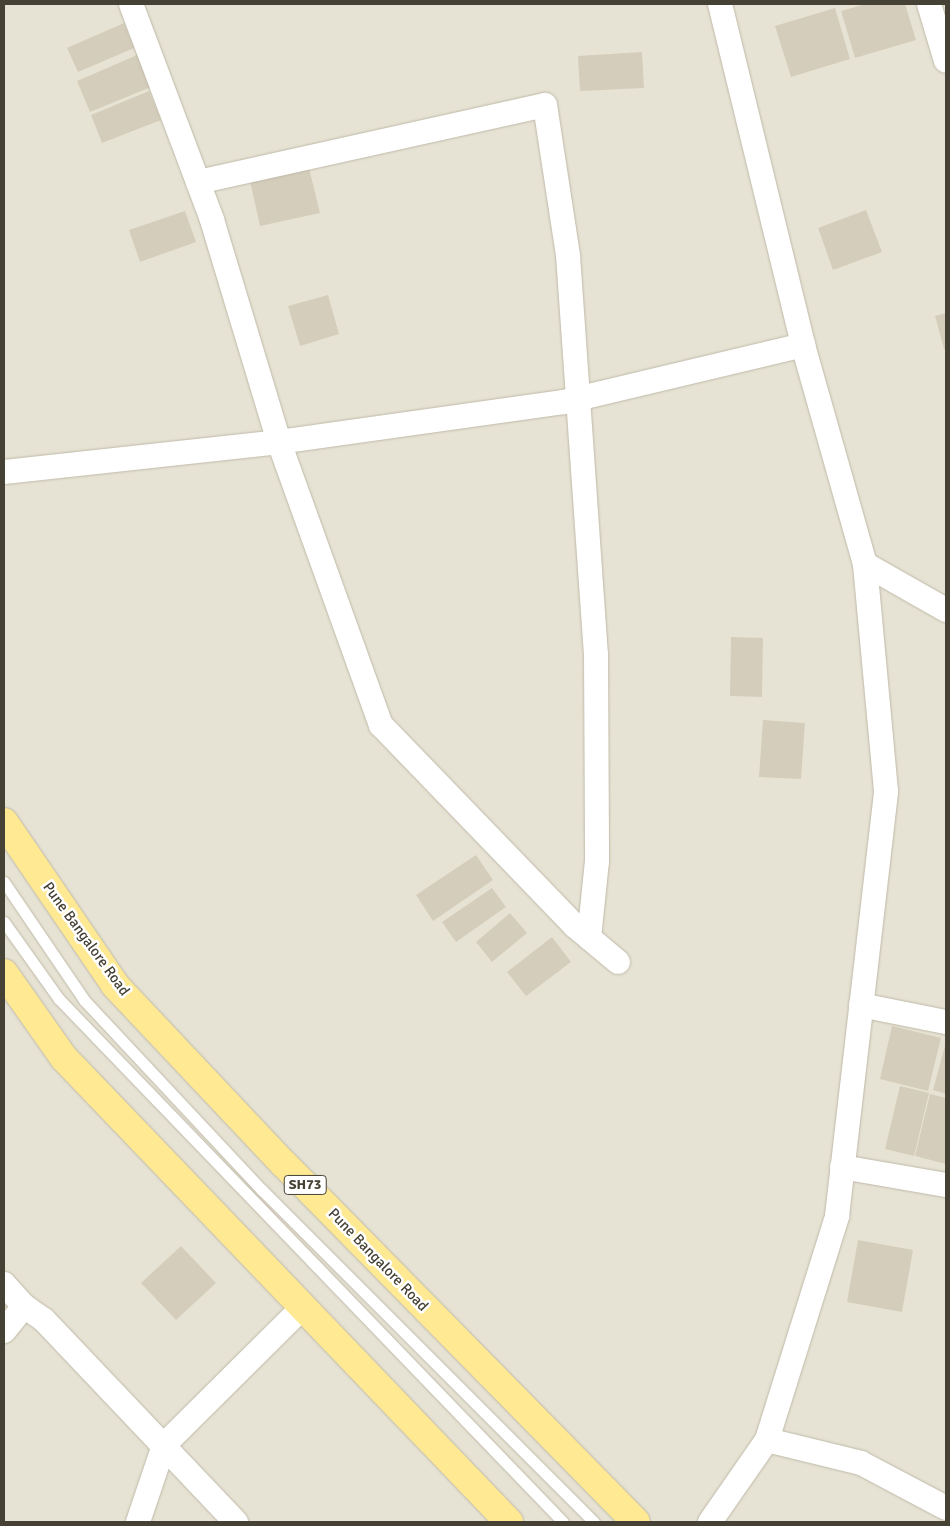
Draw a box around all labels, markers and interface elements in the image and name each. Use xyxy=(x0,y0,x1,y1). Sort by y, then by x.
street label: Pune Bangalore Road xyxy=(39,879,133,999)
road number: SH73 xyxy=(282,1174,328,1196)
street label: Pune Bangalore Road xyxy=(324,1205,432,1315)

